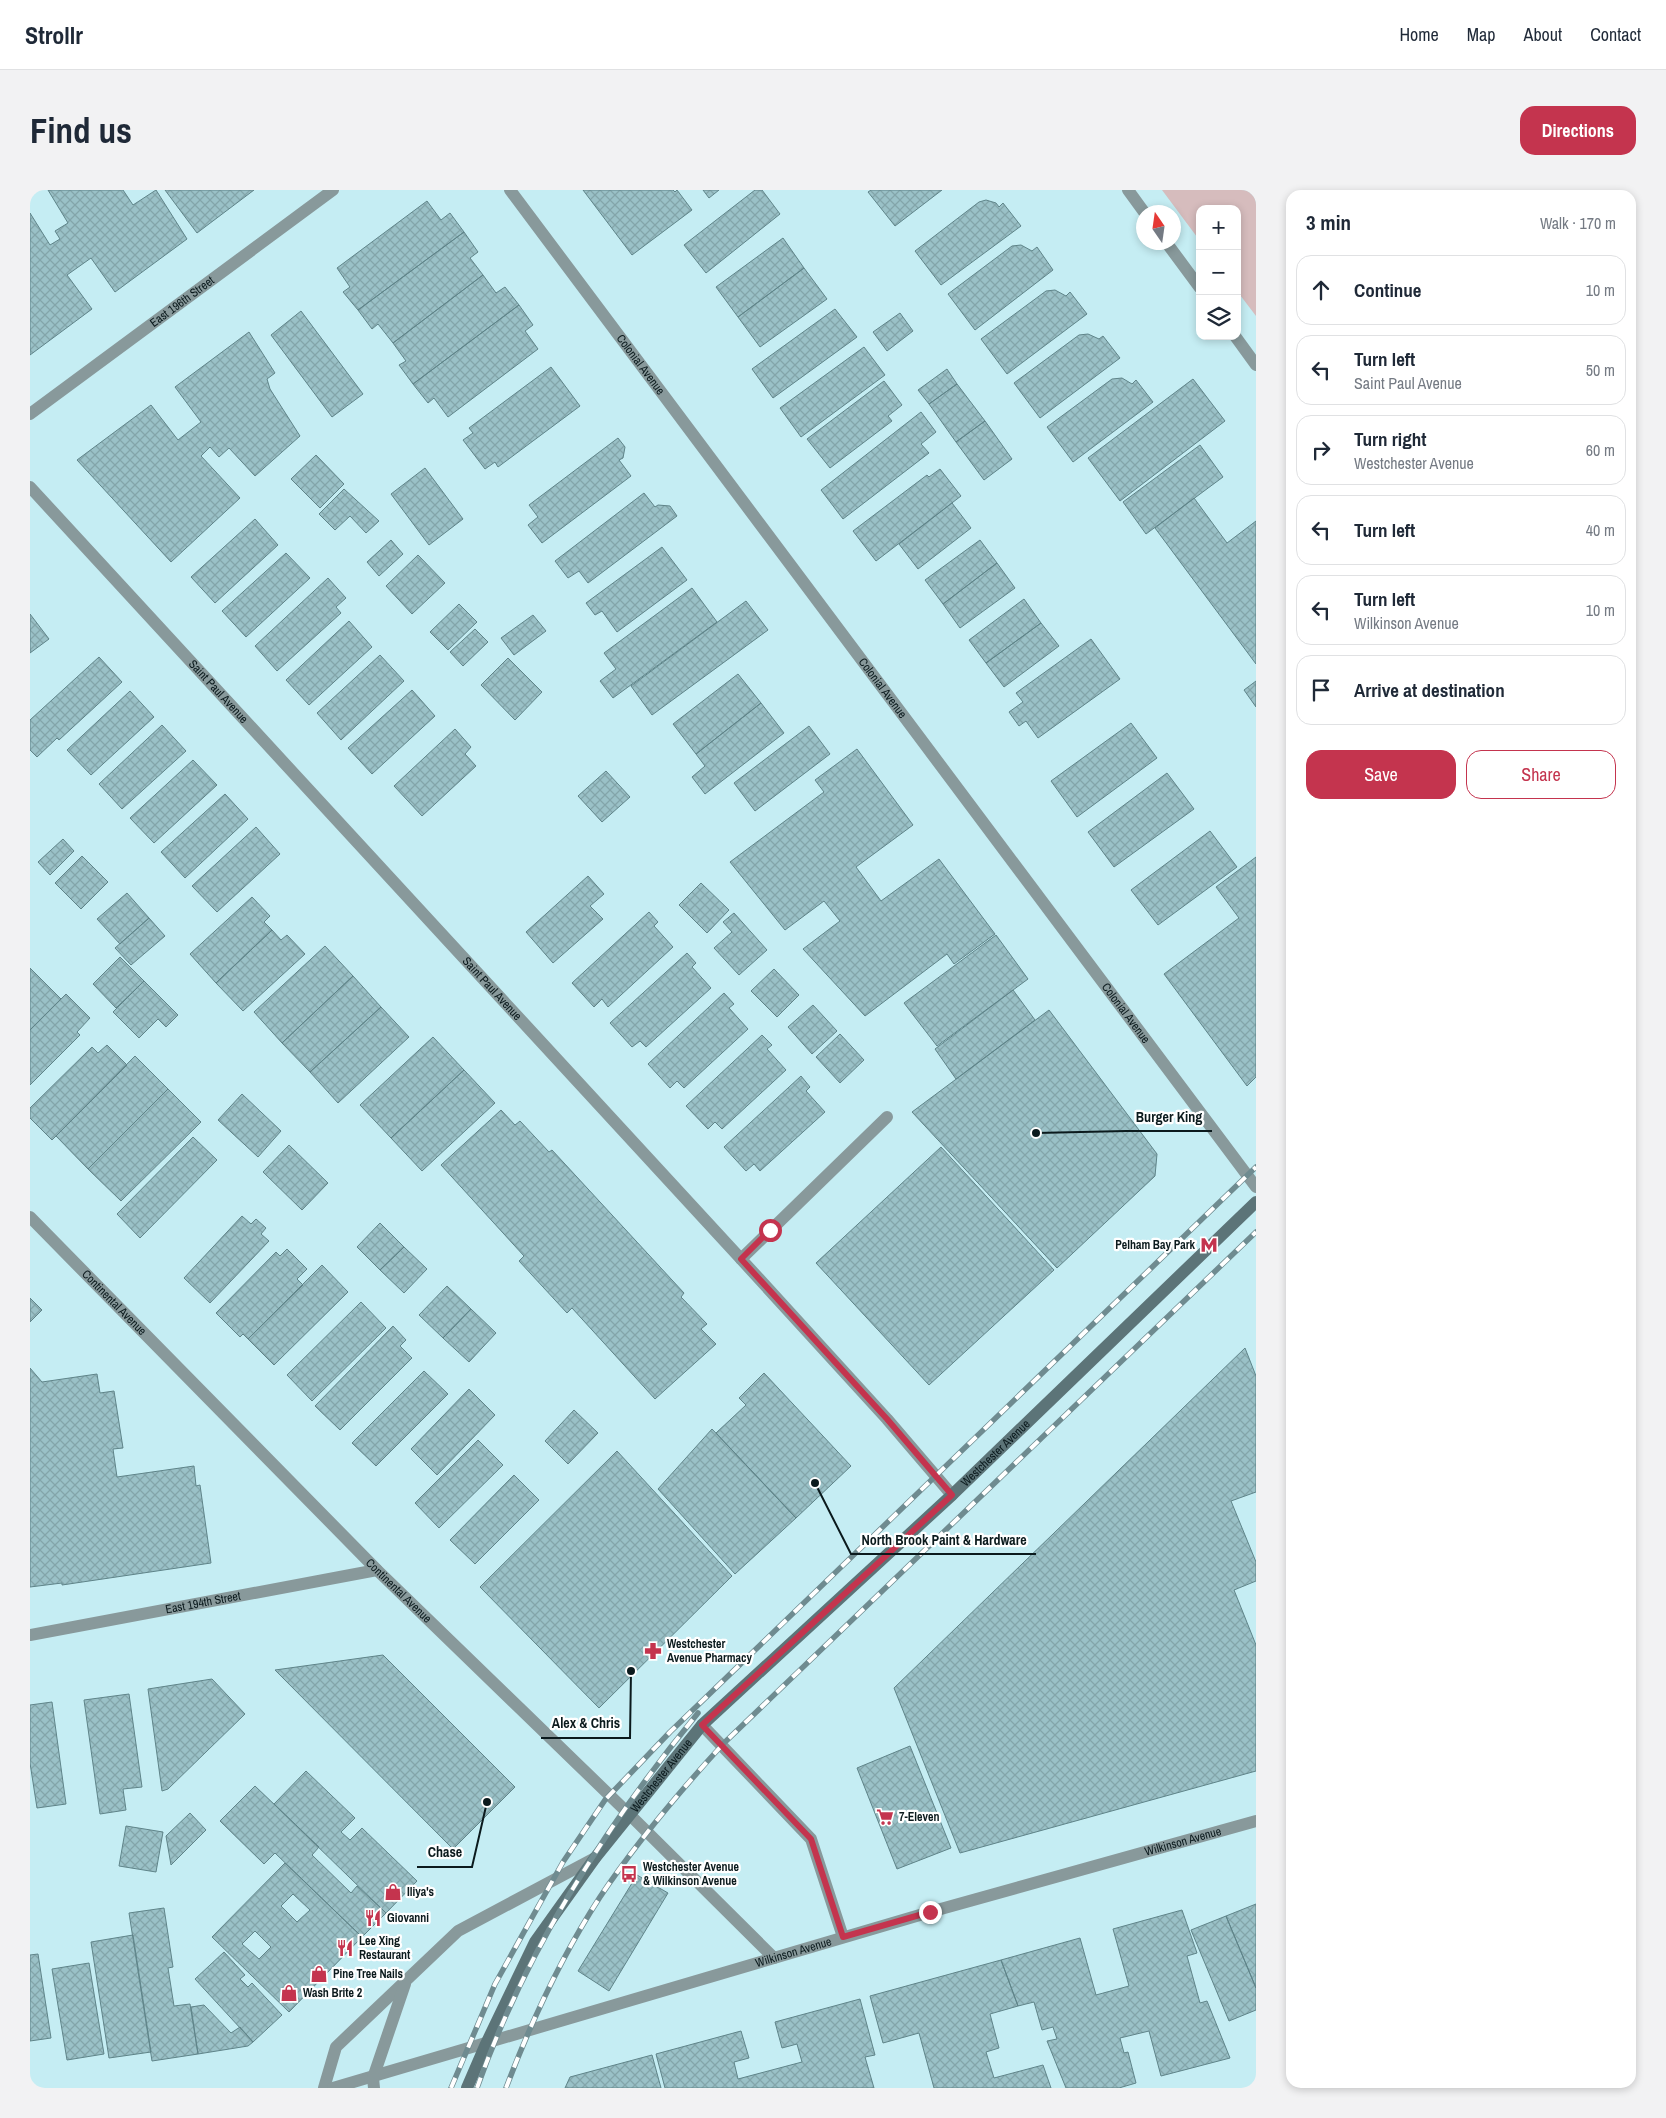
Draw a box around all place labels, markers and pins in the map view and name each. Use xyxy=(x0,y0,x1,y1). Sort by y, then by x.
callout: Burger King xyxy=(1126,1102,1212,1131)
metro station icon: Pelham Bay Park xyxy=(1199,1235,1219,1255)
place label: Pelham Bay Park xyxy=(1115,1237,1196,1253)
callout: North Brook Paint & Hardware xyxy=(851,1525,1036,1554)
place label: Westchester Avenue Pharmacy xyxy=(667,1636,752,1666)
pharmacy icon: Westchester Avenue Pharmacy xyxy=(643,1641,663,1661)
callout: Alex & Chris xyxy=(541,1709,630,1738)
supermarket icon: 7-Eleven xyxy=(875,1807,895,1827)
place label: 7-Eleven xyxy=(899,1809,939,1825)
callout: Chase xyxy=(417,1838,472,1867)
place label: Westchester Avenue & Wilkinson Avenue xyxy=(643,1859,739,1889)
bus stop icon: Westchester Avenue & Wilkinson Avenue xyxy=(619,1864,639,1884)
shop icon: Iliya's xyxy=(383,1882,403,1902)
place label: Iliya's xyxy=(407,1884,434,1900)
restaurant icon: Giovanni xyxy=(363,1908,383,1928)
place label: Giovanni xyxy=(387,1910,429,1926)
place label: Lee Xing Restaurant xyxy=(359,1933,411,1963)
restaurant icon: Lee Xing Restaurant xyxy=(335,1938,355,1958)
shop icon: Pine Tree Nails xyxy=(309,1964,329,1984)
place label: Pine Tree Nails xyxy=(333,1966,404,1982)
shop icon: Wash Brite 2 xyxy=(279,1983,299,2003)
place label: Wash Brite 2 xyxy=(303,1985,363,2001)

